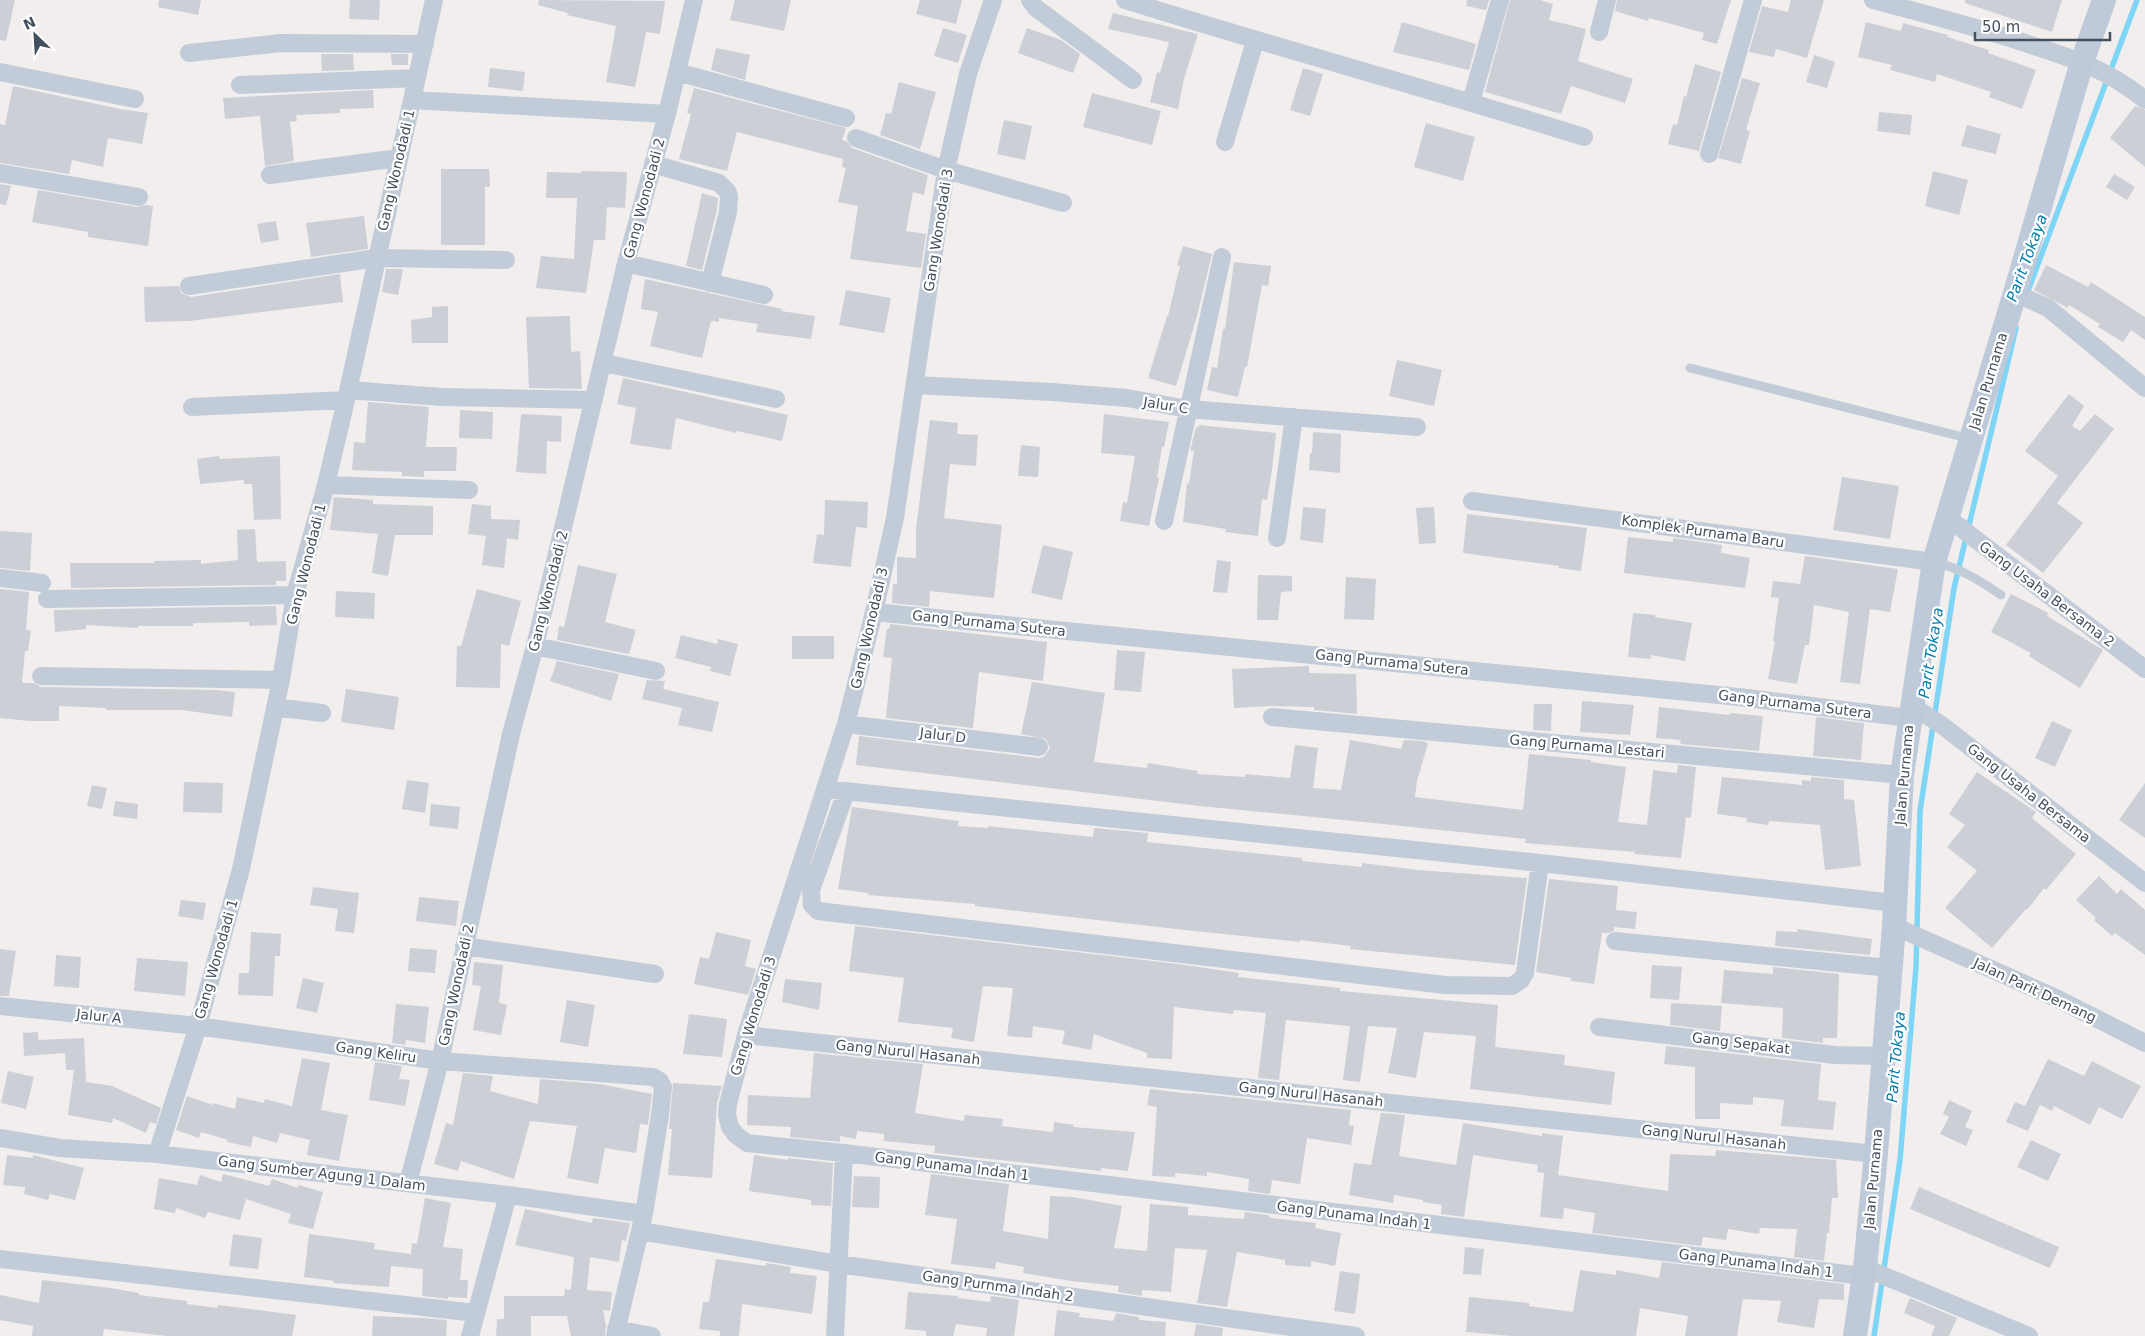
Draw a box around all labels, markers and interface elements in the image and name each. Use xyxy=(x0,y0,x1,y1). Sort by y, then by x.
north arrow xyxy=(10,10,60,60)
scale bar xyxy=(1975,10,2110,42)
text: N xyxy=(21,13,38,33)
text: 50 m xyxy=(1982,18,2020,36)
street label: Gang Wonodadi 1 xyxy=(374,108,418,232)
street label: Gang Wonodadi 2 xyxy=(620,136,668,260)
street label: Gang Wonodadi 3 xyxy=(920,167,956,293)
water label: Parit Tokaya xyxy=(2003,212,2051,304)
street label: Jalan Purnama xyxy=(1965,330,2010,432)
street label: Jalur C xyxy=(1141,393,1190,416)
street label: Gang Wonodadi 1 xyxy=(283,502,329,626)
street label: Komplek Purnama Baru xyxy=(1621,512,1785,550)
street label: Gang Wonodadi 2 xyxy=(525,529,571,653)
street label: Gang Usaha Bersama 2 xyxy=(1976,538,2118,650)
street label: Gang Wonodadi 3 xyxy=(847,566,891,690)
water label: Parit Tokaya xyxy=(1915,606,1947,700)
street label: Gang Purnama Sutera xyxy=(911,607,1067,639)
street label: Gang Purnama Sutera xyxy=(1314,646,1470,678)
street label: Gang Purnama Sutera xyxy=(1717,687,1873,721)
street label: Jalur D xyxy=(918,724,967,746)
street label: Jalan Purnama xyxy=(1892,724,1916,827)
street label: Gang Purnama Lestari xyxy=(1509,731,1665,761)
street label: Gang Usaha Bersama xyxy=(1964,740,2094,846)
street label: Gang Wonodadi 1 xyxy=(191,897,241,1021)
street label: Gang Wonodadi 2 xyxy=(435,923,477,1047)
street label: Gang Wonodadi 3 xyxy=(727,954,779,1078)
street label: Jalan Parit Demang xyxy=(1970,954,2099,1026)
street label: Jalur A xyxy=(75,1006,123,1026)
water label: Parit Tokaya xyxy=(1883,1011,1909,1103)
street label: Gang Sepakat xyxy=(1691,1029,1791,1057)
street label: Gang Nurul Hasanah xyxy=(835,1036,981,1068)
street label: Gang Keliru xyxy=(335,1038,417,1066)
street label: Gang Nurul Hasanah xyxy=(1238,1078,1384,1110)
street label: Gang Nurul Hasanah xyxy=(1641,1121,1787,1153)
street label: Jalan Purnama xyxy=(1861,1128,1885,1231)
street label: Gang Punama Indah 1 xyxy=(874,1149,1030,1183)
street label: Gang Sumber Agung 1 Dalam xyxy=(217,1152,427,1194)
street label: Gang Punama Indah 1 xyxy=(1276,1198,1432,1232)
street label: Gang Punama Indah 1 xyxy=(1678,1246,1834,1280)
street label: Gang Purnma Indah 2 xyxy=(921,1267,1075,1305)

